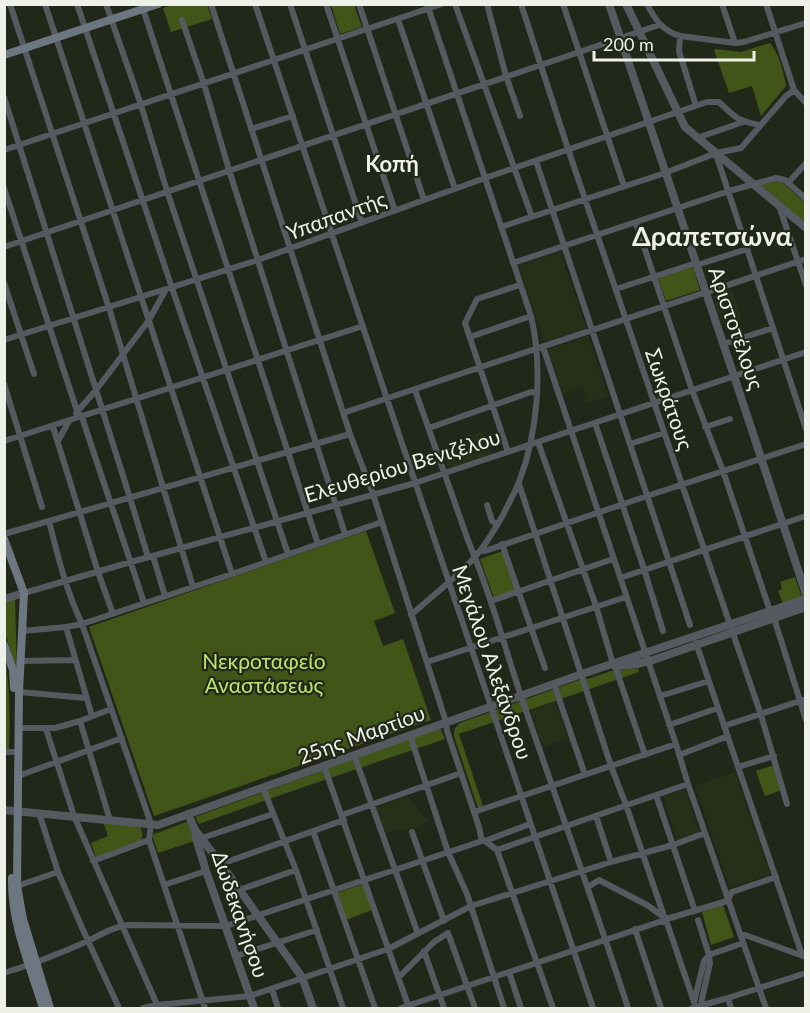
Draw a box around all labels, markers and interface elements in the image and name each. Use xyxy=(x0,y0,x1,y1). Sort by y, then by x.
scale bar xyxy=(594,24,754,62)
text: 200 m xyxy=(603,33,654,55)
district label: Κοπή xyxy=(365,150,419,177)
street label: Υπαπαντής xyxy=(283,185,390,245)
district label: Δραπετσώνα xyxy=(632,219,793,252)
street label: Αριστοτέλους xyxy=(704,263,770,393)
street label: Σωκράτους xyxy=(641,345,699,453)
street label: Ελευθερίου Βενιζέλου xyxy=(301,423,503,507)
street label: Μεγάλου Αλεξάνδρου xyxy=(448,561,538,763)
park label: Νεκροταφείο Αναστάσεως xyxy=(202,648,326,697)
street label: 25ης Μαρτίου xyxy=(294,699,428,769)
street label: Δωδεκανήσου xyxy=(208,847,274,981)

